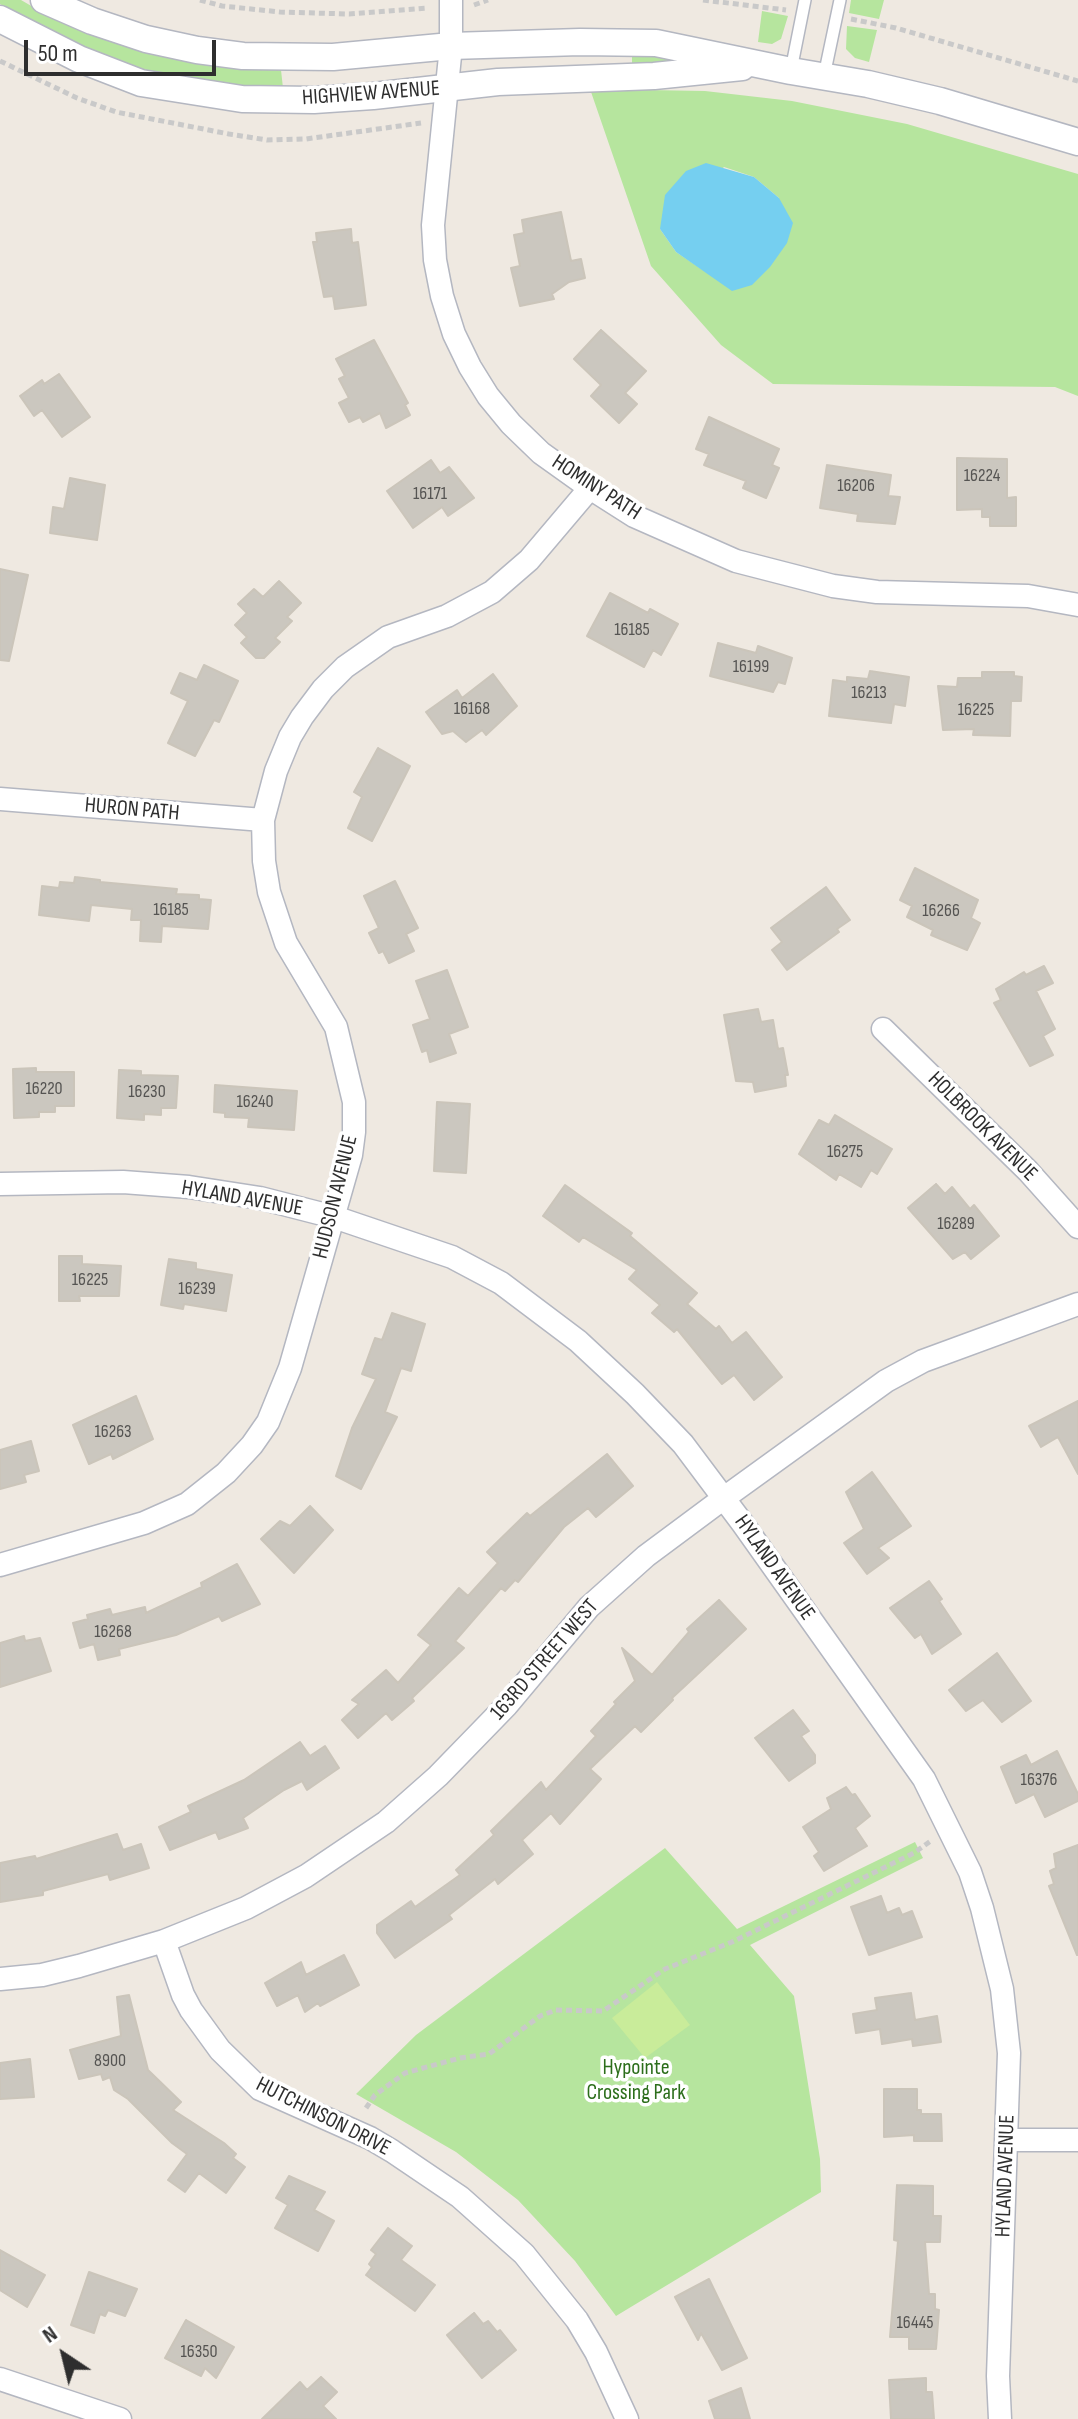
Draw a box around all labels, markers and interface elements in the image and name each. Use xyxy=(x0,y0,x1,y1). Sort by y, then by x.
scale bar xyxy=(28,24,220,74)
text: 50 m xyxy=(38,39,78,68)
street label: HIGHVIEW AVENUE xyxy=(301,76,441,112)
street label: HOMINY PATH xyxy=(547,449,645,527)
house number: 16224 xyxy=(964,465,1000,487)
house number: 16206 xyxy=(837,475,875,497)
house number: 16171 xyxy=(413,483,447,505)
house number: 16185 xyxy=(614,619,650,641)
house number: 16199 xyxy=(733,656,769,678)
house number: 16213 xyxy=(851,682,887,704)
house number: 16168 xyxy=(454,698,490,720)
house number: 16225 xyxy=(958,699,994,721)
street label: HURON PATH xyxy=(84,793,180,827)
house number: 16185 xyxy=(153,899,189,921)
house number: 16266 xyxy=(922,900,960,922)
street label: HOLBROOK AVENUE xyxy=(922,1067,1042,1187)
house number: 16220 xyxy=(25,1078,63,1100)
house number: 16230 xyxy=(128,1081,166,1103)
house number: 16240 xyxy=(236,1091,274,1113)
street label: HUDSON AVENUE xyxy=(308,1132,364,1262)
house number: 16275 xyxy=(827,1141,863,1163)
street label: HYLAND AVENUE xyxy=(179,1175,305,1223)
house number: 16289 xyxy=(937,1213,975,1235)
house number: 16225 xyxy=(72,1269,108,1291)
house number: 16239 xyxy=(178,1278,216,1300)
house number: 16263 xyxy=(94,1421,132,1443)
street label: HYLAND AVENUE xyxy=(728,1510,820,1626)
street label: 163RD STREET WEST xyxy=(485,1594,605,1726)
house number: 16268 xyxy=(94,1621,132,1643)
house number: 16376 xyxy=(1021,1769,1057,1791)
house number: 8900 xyxy=(94,2050,126,2072)
park label: Hypointe Crossing Park xyxy=(586,2055,686,2106)
street label: HUTCHINSON DRIVE xyxy=(251,2072,395,2162)
street label: HYLAND AVENUE xyxy=(991,2114,1021,2238)
house number: 16445 xyxy=(897,2312,933,2334)
north arrow xyxy=(24,2315,104,2395)
text: N xyxy=(37,2321,63,2349)
house number: 16350 xyxy=(181,2341,217,2363)

